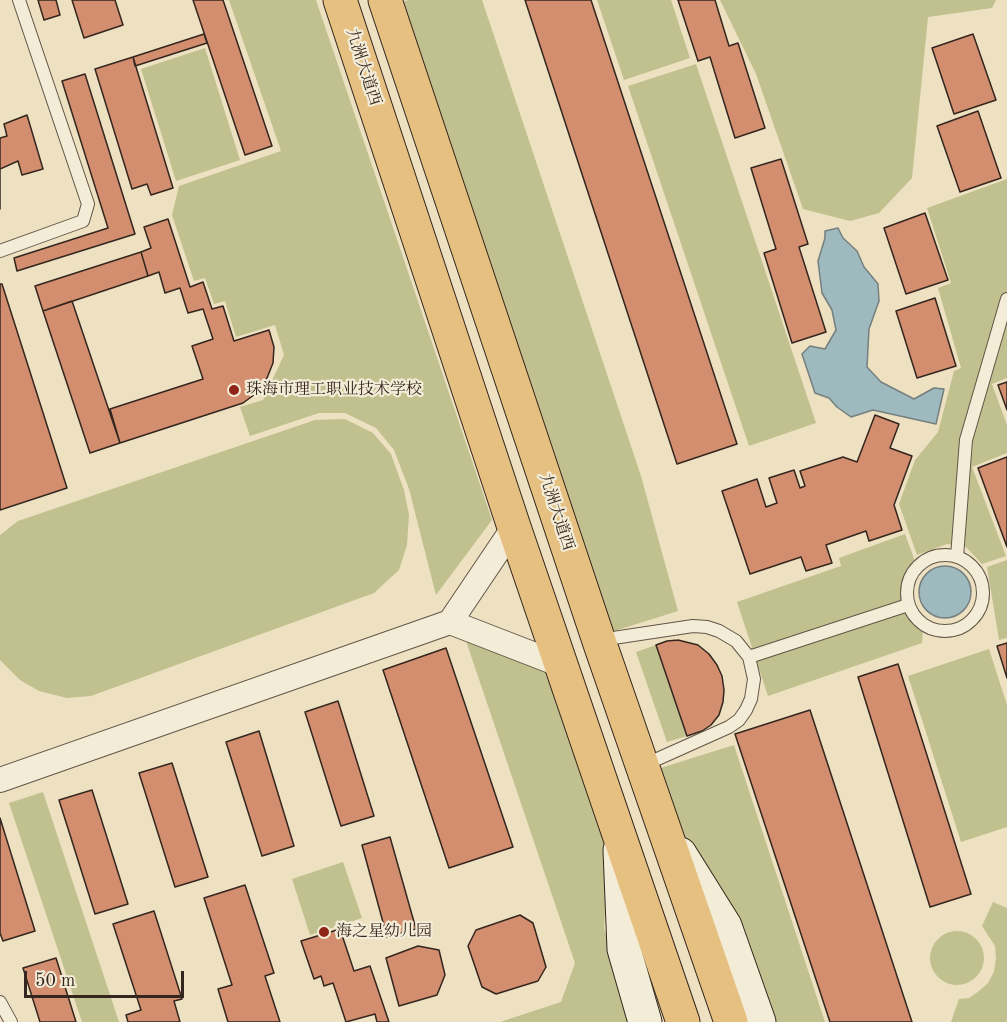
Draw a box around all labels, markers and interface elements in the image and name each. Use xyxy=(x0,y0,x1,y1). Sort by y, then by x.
street label: 九洲大道西 xyxy=(342,26,384,108)
place label: 珠海市理工职业技术学校 xyxy=(246,380,422,400)
marker: 珠海市理工职业技术学校 xyxy=(227,383,241,397)
street label: 九洲大道西 xyxy=(535,471,577,553)
place label: 海之星幼儿园 xyxy=(336,922,432,942)
marker: 海之星幼儿园 xyxy=(317,925,331,939)
scale bar xyxy=(27,959,188,997)
text: 50 m xyxy=(35,972,75,990)

